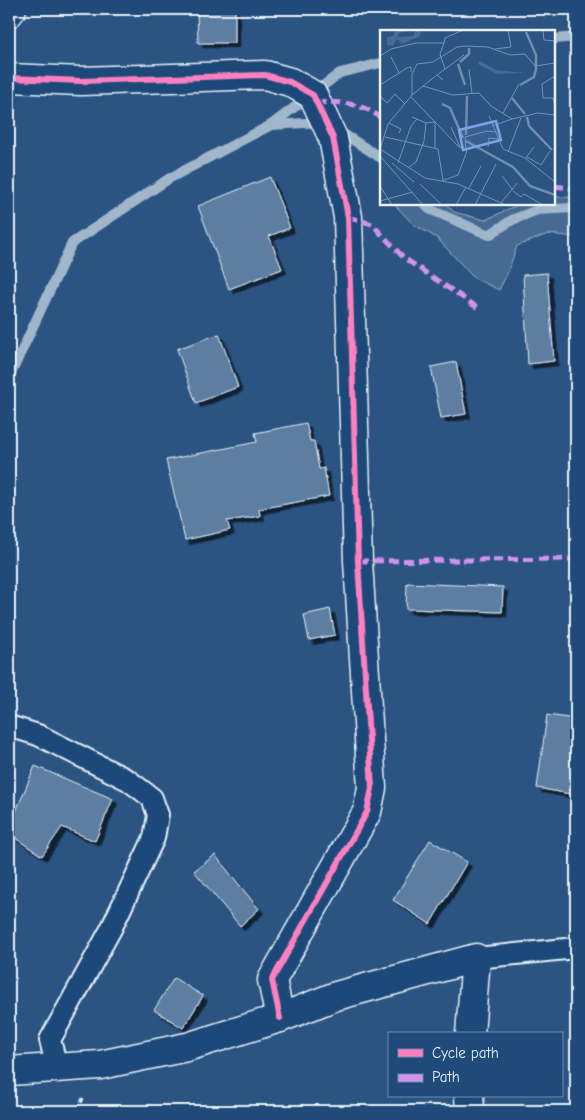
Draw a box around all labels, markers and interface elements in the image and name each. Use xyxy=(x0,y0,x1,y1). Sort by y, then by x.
inset map xyxy=(380,30,555,205)
legend xyxy=(388,1032,562,1098)
text: Cycle path xyxy=(432,1044,499,1062)
text: Path xyxy=(432,1068,460,1086)

